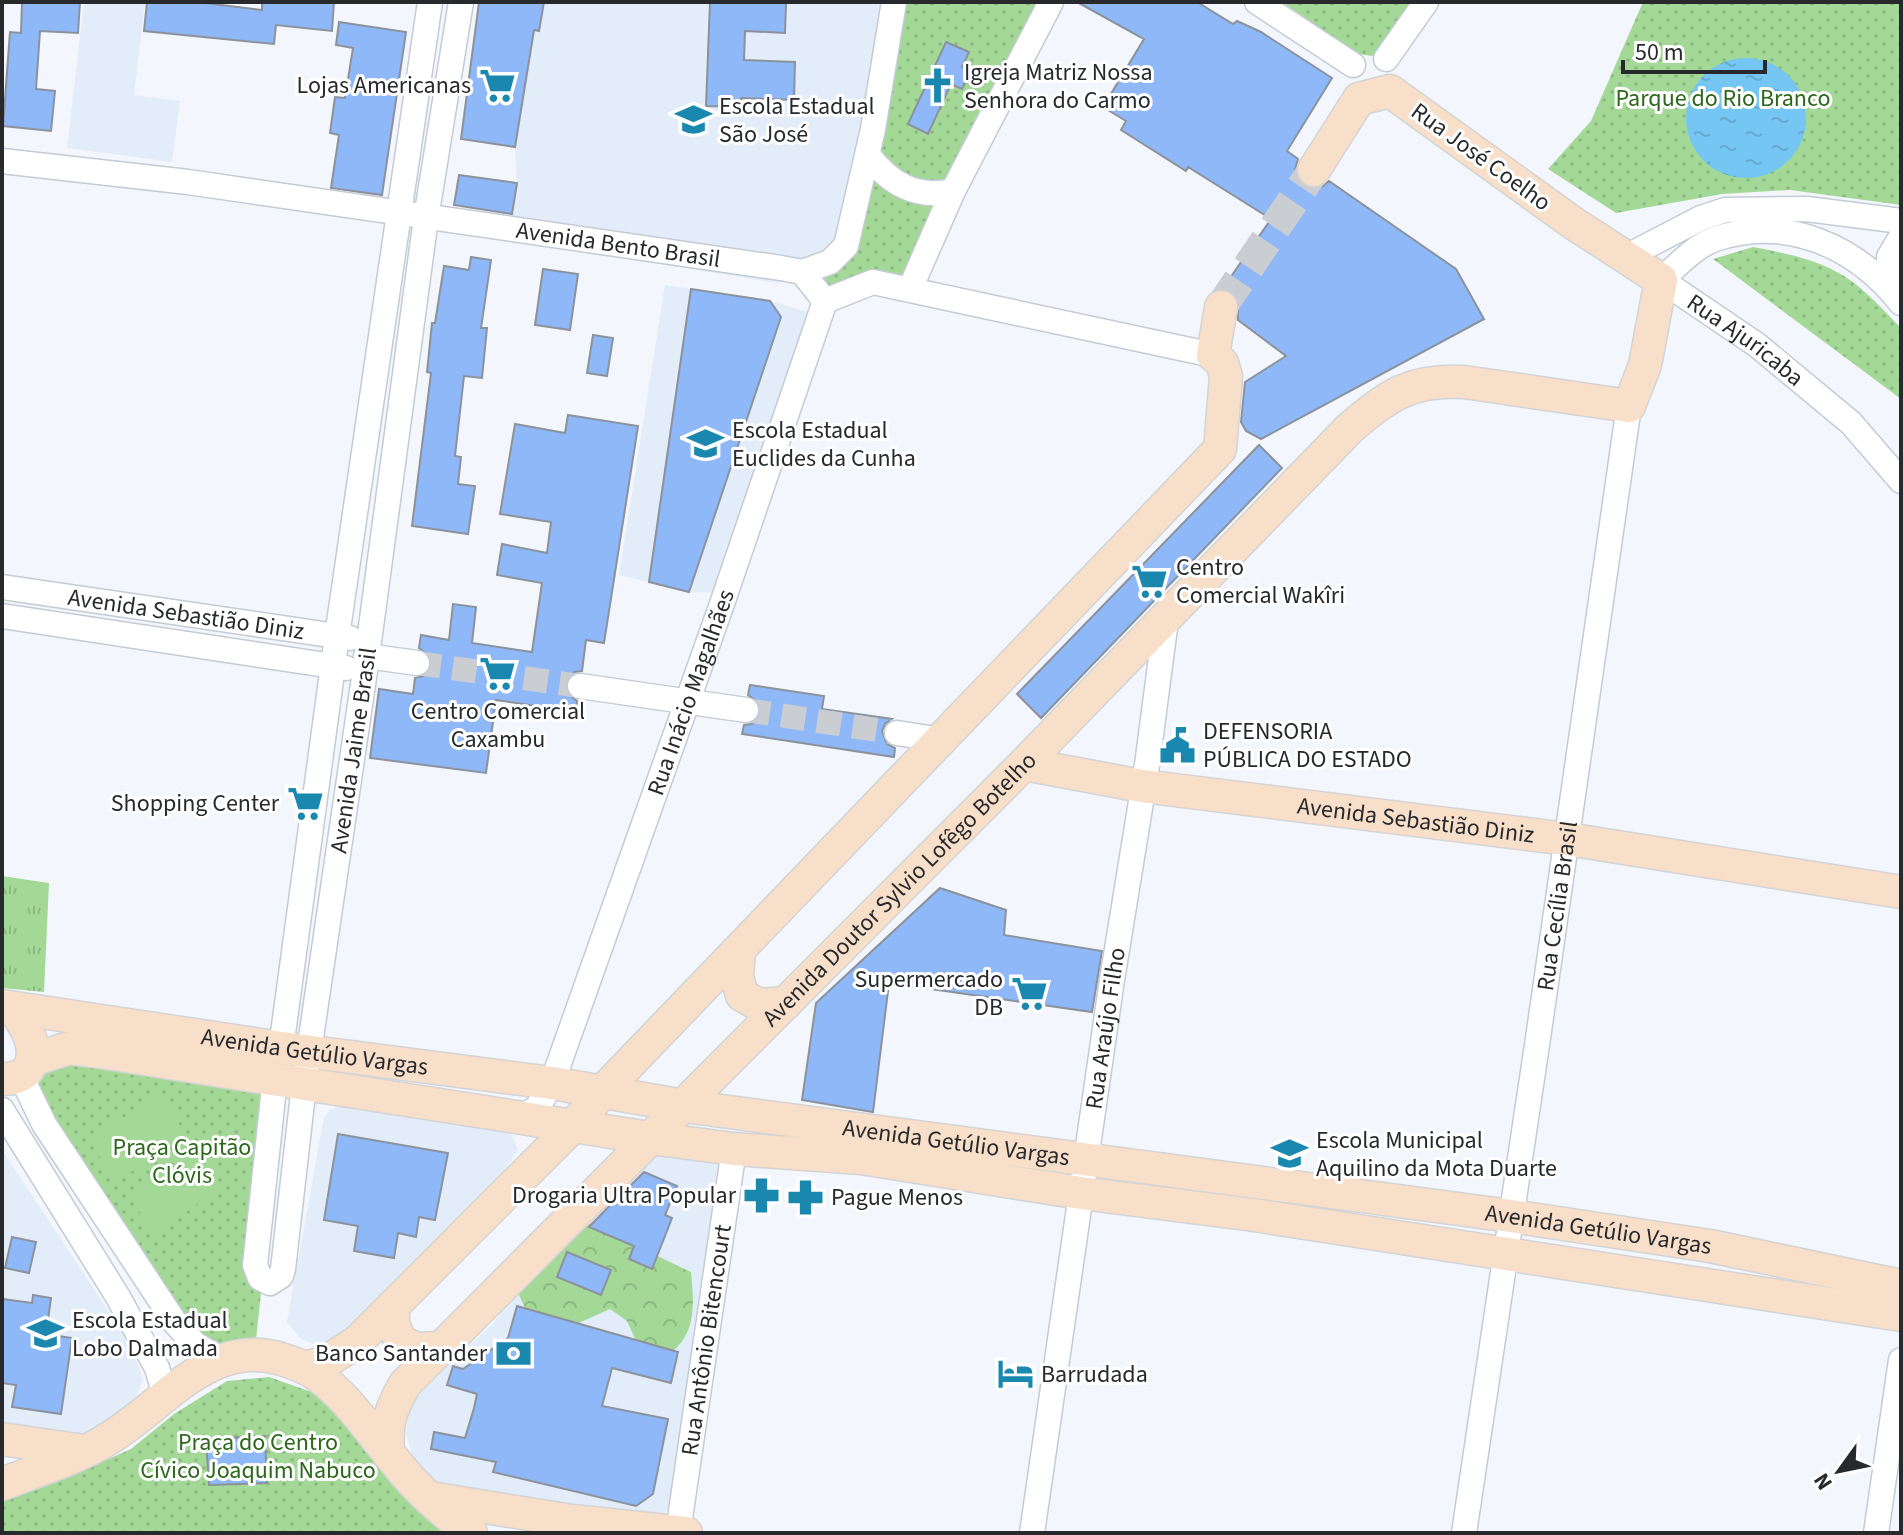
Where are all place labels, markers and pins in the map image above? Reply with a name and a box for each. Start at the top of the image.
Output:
place label: Igreja Matriz Nossa Senhora do Carmo [964,55,1152,118]
supermarket icon: Lojas Americanas [478,66,516,104]
church icon: Igreja Matriz Nossa Senhora do Carmo [919,67,957,105]
place label: Lojas Americanas [297,68,471,103]
place label: Escola Estadual São José [719,89,875,152]
school or university icon: Escola Estadual São José [674,101,712,139]
place label: Escola Estadual Euclides da Cunha [732,413,916,476]
school or university icon: Escola Estadual Euclides da Cunha [687,425,725,463]
place label: Centro Comercial Wakîri [1176,550,1345,613]
supermarket icon: Centro Comercial Wakîri [1131,562,1169,600]
supermarket icon: Centro Comercial Caxambu [479,655,517,693]
place label: Centro Comercial Caxambu [411,694,585,757]
place label: DEFENSORIA PÚBLICA DO ESTADO [1203,714,1412,777]
public building icon: DEFENSORIA PÚBLICA DO ESTADO [1158,726,1196,764]
supermarket icon: Shopping Center [286,784,324,822]
place label: Shopping Center [111,786,280,821]
place label: Supermercado DB [855,962,1003,1025]
supermarket icon: Supermercado DB [1010,974,1048,1012]
place label: Escola Municipal Aquilino da Mota Duarte [1316,1123,1557,1186]
school or university icon: Escola Municipal Aquilino da Mota Duarte [1271,1135,1309,1173]
pharmacy icon: Drogaria Ultra Popular [743,1176,781,1214]
place label: Drogaria Ultra Popular [512,1178,737,1213]
pharmacy icon: Pague Menos [786,1178,824,1216]
place label: Pague Menos [831,1180,963,1215]
place label: Escola Estadual Lobo Dalmada [72,1303,228,1366]
school or university icon: Escola Estadual Lobo Dalmada [27,1315,65,1353]
bank icon: Banco Santander [494,1334,532,1372]
place label: Banco Santander [315,1336,488,1371]
hotel icon: Barrudada [996,1355,1034,1393]
place label: Barrudada [1041,1357,1148,1392]

